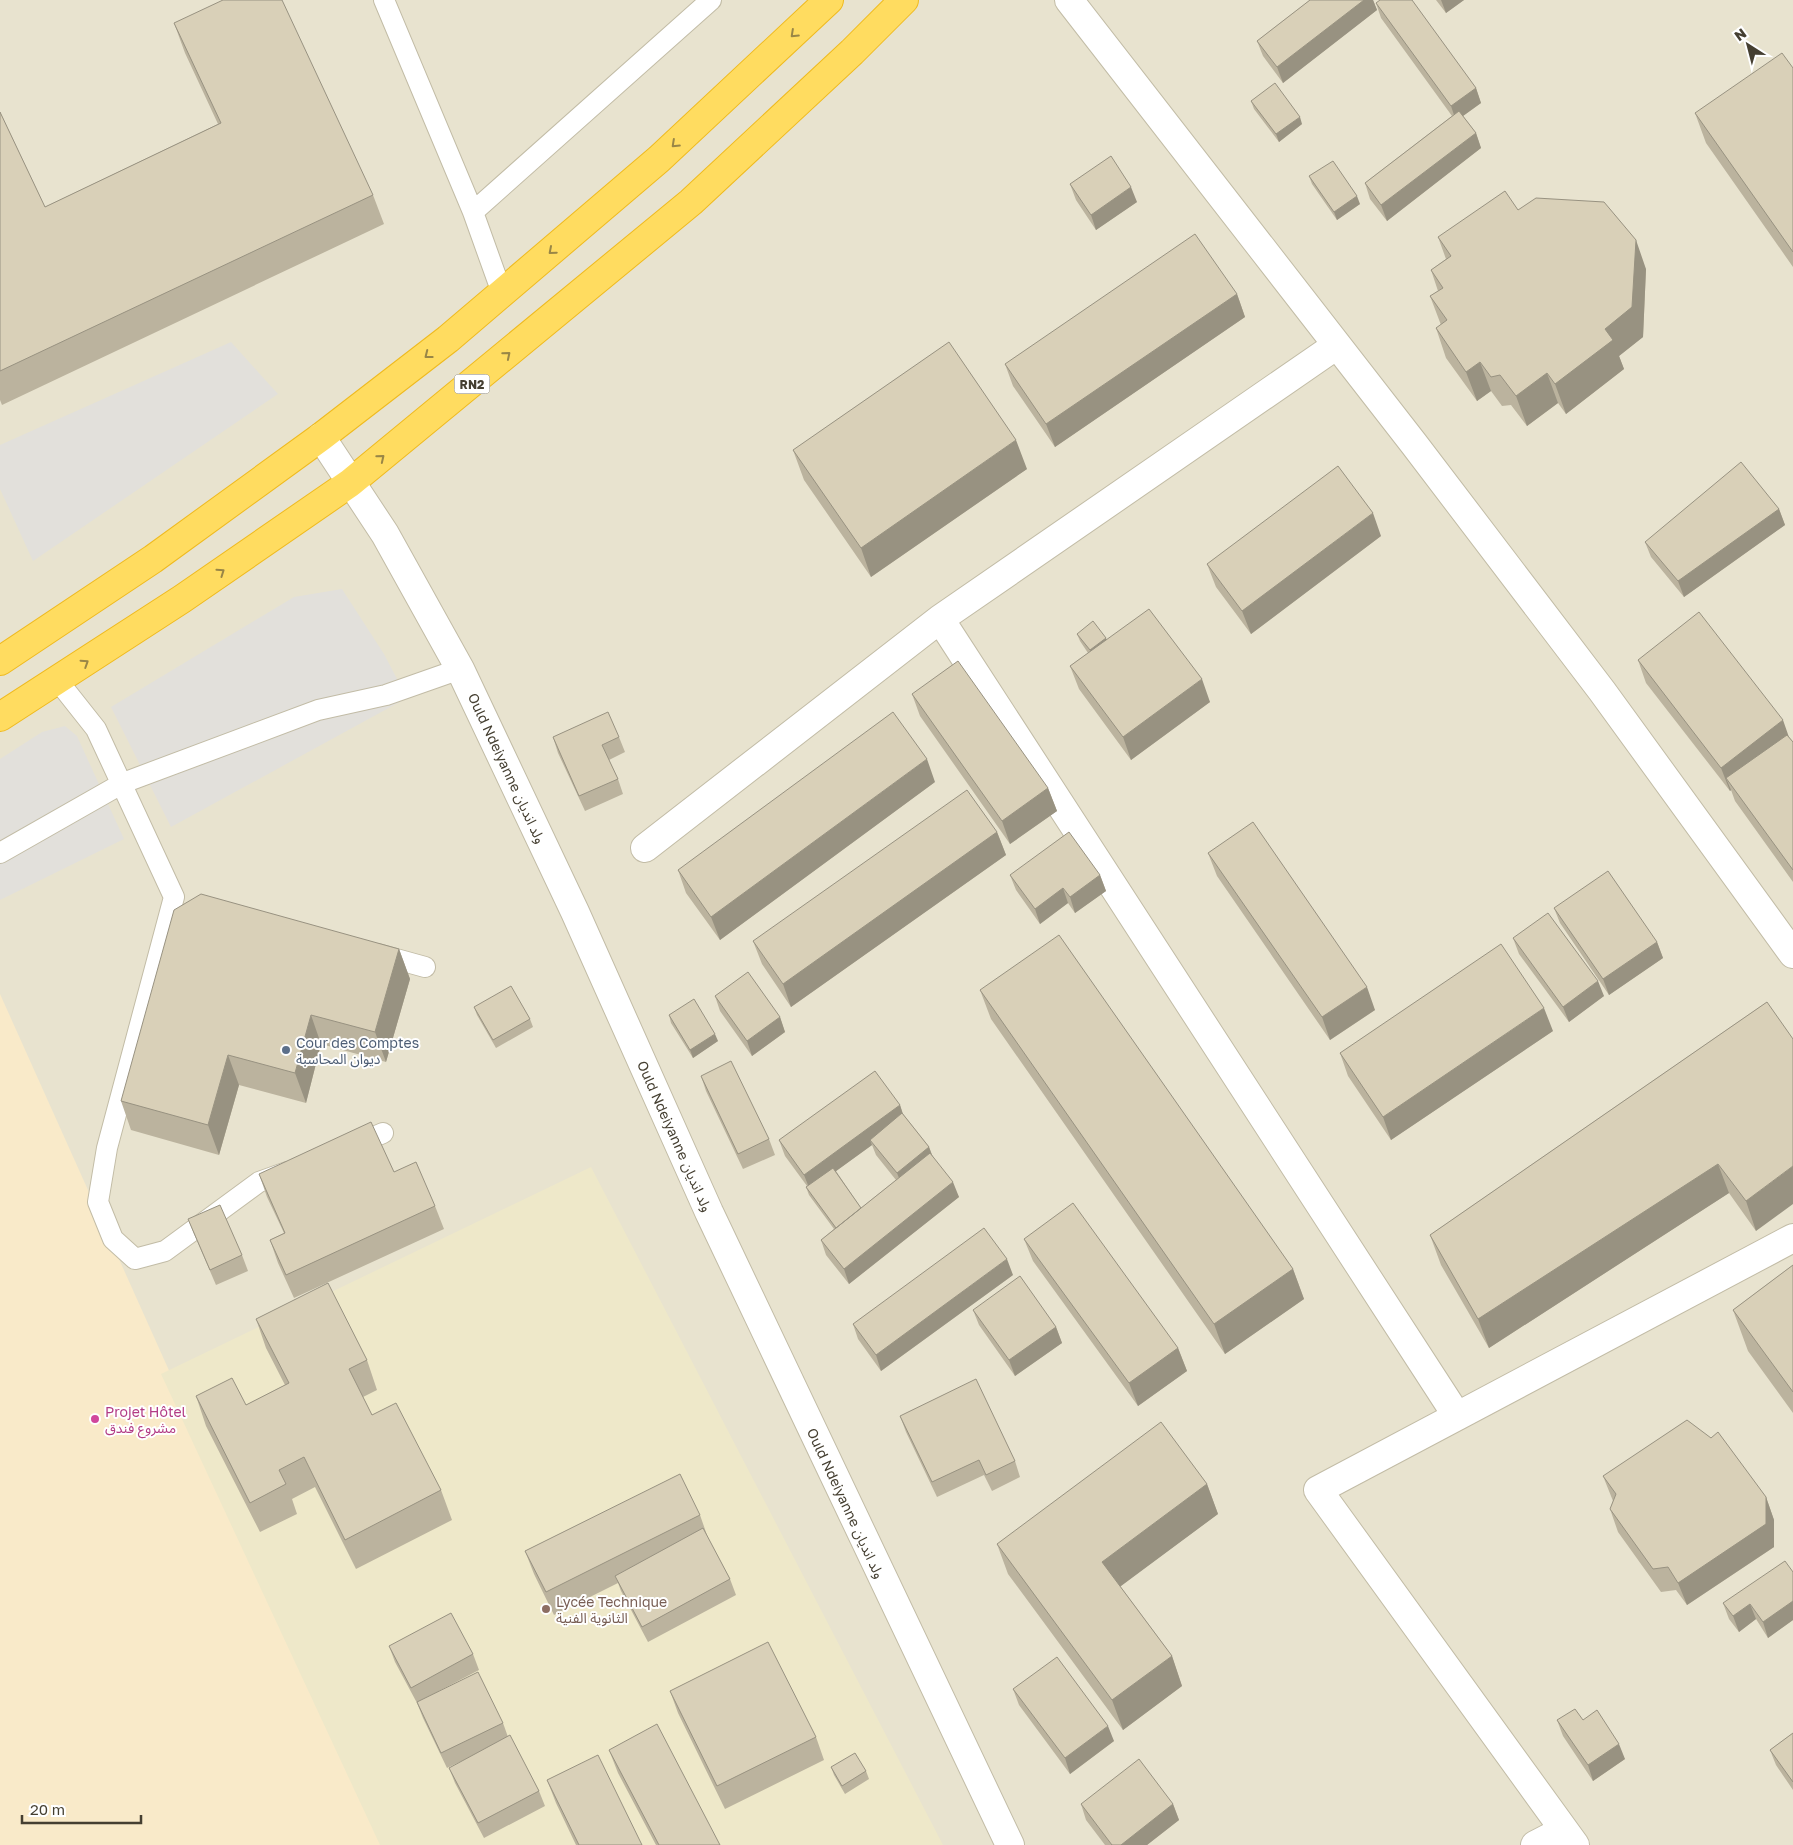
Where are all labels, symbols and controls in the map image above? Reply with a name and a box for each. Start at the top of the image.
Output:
north arrow [1723,20,1773,70]
text: N [1731,24,1749,44]
one-way arrow [790,28,799,37]
one-way arrow [671,138,680,147]
one-way arrow [548,245,557,254]
one-way arrow [424,350,433,359]
one-way arrow [502,352,511,361]
road number: RN2 [454,374,490,394]
one-way arrow [376,454,385,463]
one-way arrow [215,569,224,578]
one-way arrow [80,659,89,669]
street label: Ould Ndeiyanne ولد انديان [464,690,549,846]
place label: Cour des Comptes ديوان المحاسبة [296,1034,419,1068]
marker: Cour des Comptes ديوان المحاسبة [280,1044,292,1056]
street label: Ould Ndeiyanne ولد انديان [633,1058,716,1215]
place label: Projet Hôtel مشروع فندق [105,1403,186,1439]
marker: Projet Hôtel مشروع فندق [89,1413,101,1425]
street label: Ould Ndeiyanne ولد انديان [803,1425,888,1581]
place label: Lycée Technique الثانوية الفنية [556,1593,667,1627]
marker: Lycée Technique الثانوية الفنية [540,1603,552,1615]
scale bar [22,1792,141,1824]
text: 20 m [30,1800,65,1818]

